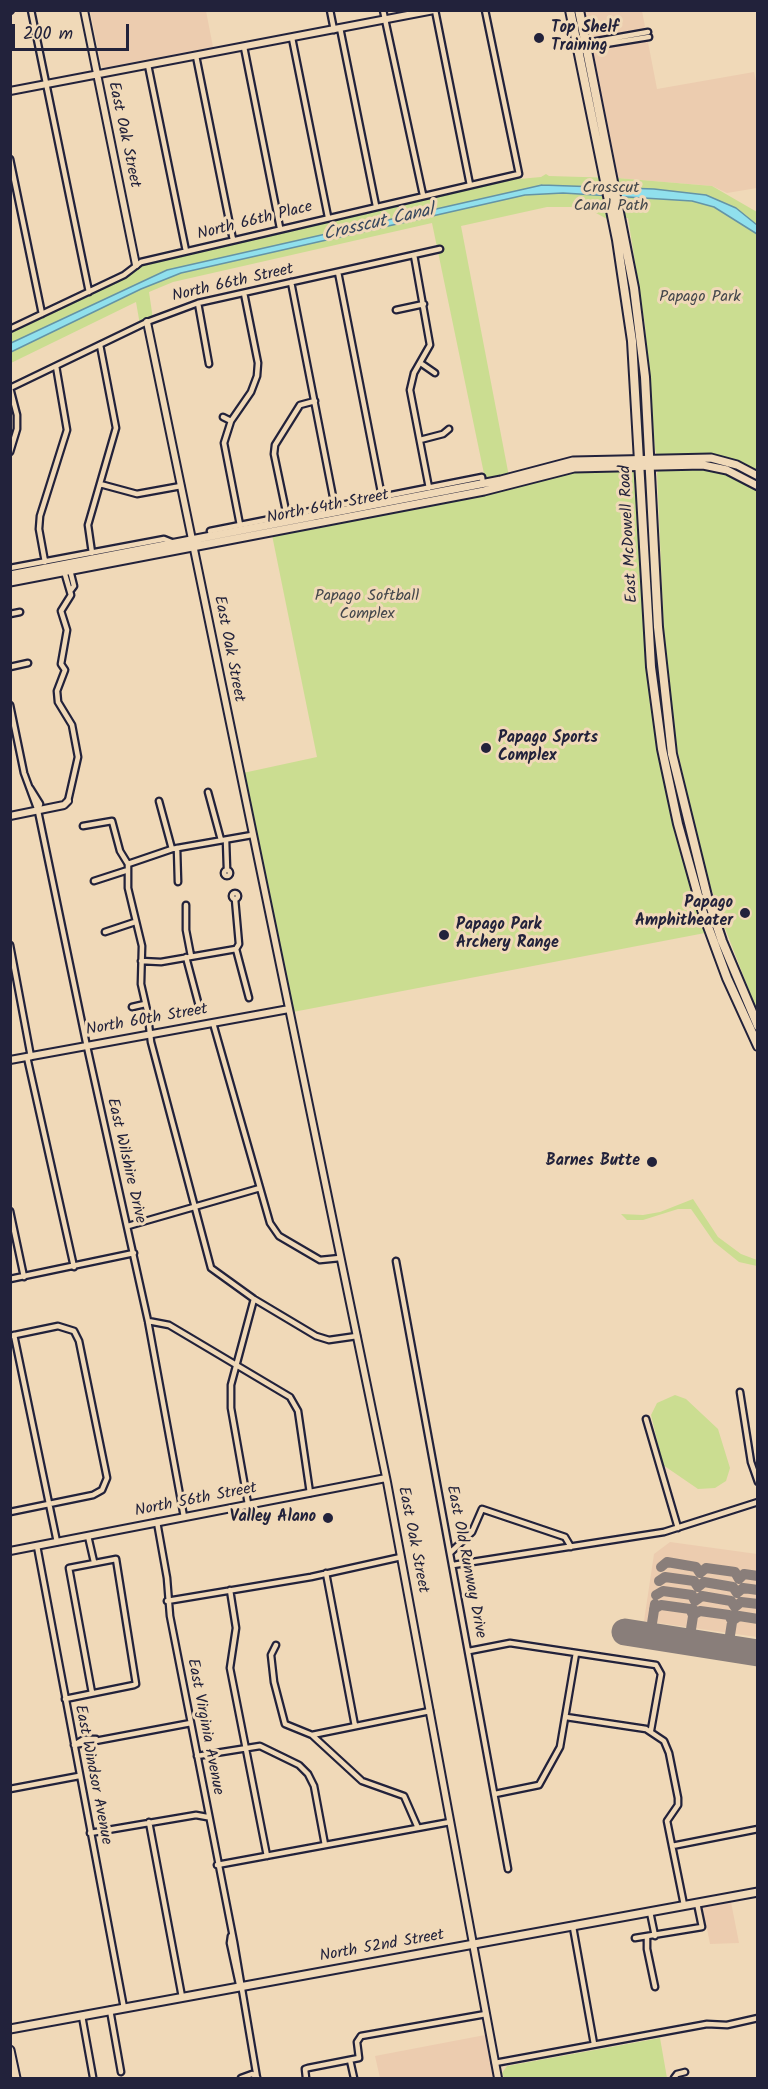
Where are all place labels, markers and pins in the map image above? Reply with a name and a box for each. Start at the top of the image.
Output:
place label: Top Shelf Training [551,19,619,57]
marker: Top Shelf Training [532,31,546,45]
place label: Papago Sports Complex [498,729,598,767]
marker: Papago Sports Complex [479,741,493,755]
place label: Papago Amphitheater [635,894,733,932]
marker: Papago Amphitheater [738,906,752,920]
place label: Papago Park Archery Range [456,916,559,954]
marker: Papago Park Archery Range [437,928,451,942]
place label: Barnes Butte [546,1152,640,1172]
marker: Barnes Butte [645,1155,659,1169]
place label: Valley Alano [230,1508,316,1528]
marker: Valley Alano [321,1511,335,1525]

